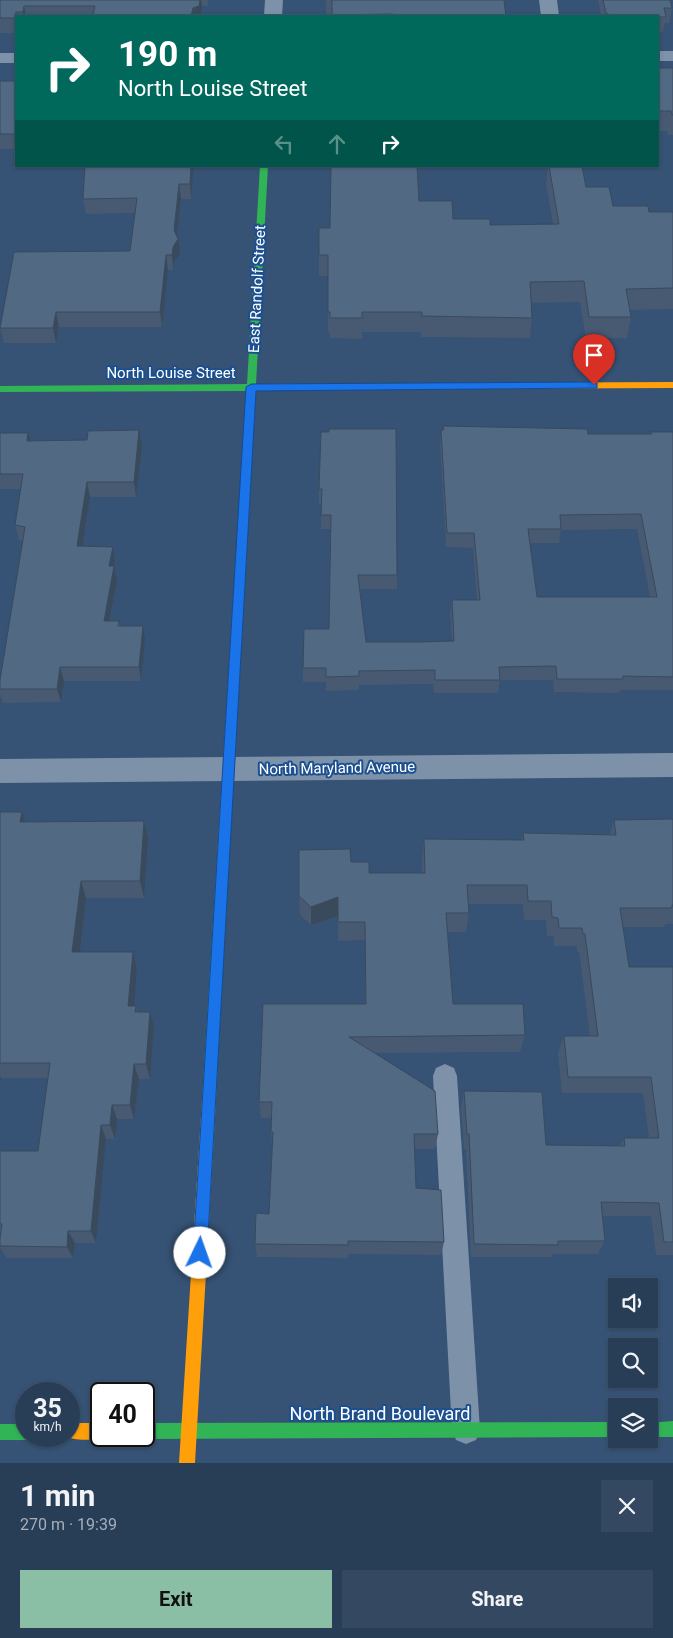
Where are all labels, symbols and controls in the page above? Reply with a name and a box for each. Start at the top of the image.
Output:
text: 190 m [118,34,217,75]
icon: right [35,35,100,100]
text: North Louise Street [118,76,307,101]
icon: left [270,130,298,158]
icon: ahead [323,130,351,158]
icon: right [376,130,404,158]
street label: East Randolf Street [245,225,269,353]
pin [573,334,615,385]
icon: arrive [580,341,608,369]
street label: North Louise Street [106,364,236,382]
street label: North Maryland Avenue [259,758,415,778]
position arrow [173,1226,225,1278]
map controls [608,1278,658,1448]
button: sound [608,1278,658,1328]
button: search [608,1338,658,1388]
speed limit sign: 40 [90,1382,155,1447]
text: 35 [33,1394,62,1423]
button: layers [608,1398,658,1448]
street label: North Brand Boulevard [290,1403,470,1424]
text: km/h [33,1420,62,1434]
text: 1 min [20,1478,95,1513]
button: close [601,1480,653,1532]
text: 270 m · 19:39 [20,1515,117,1534]
button: Exit [20,1570,332,1628]
button: Share [342,1570,653,1628]

